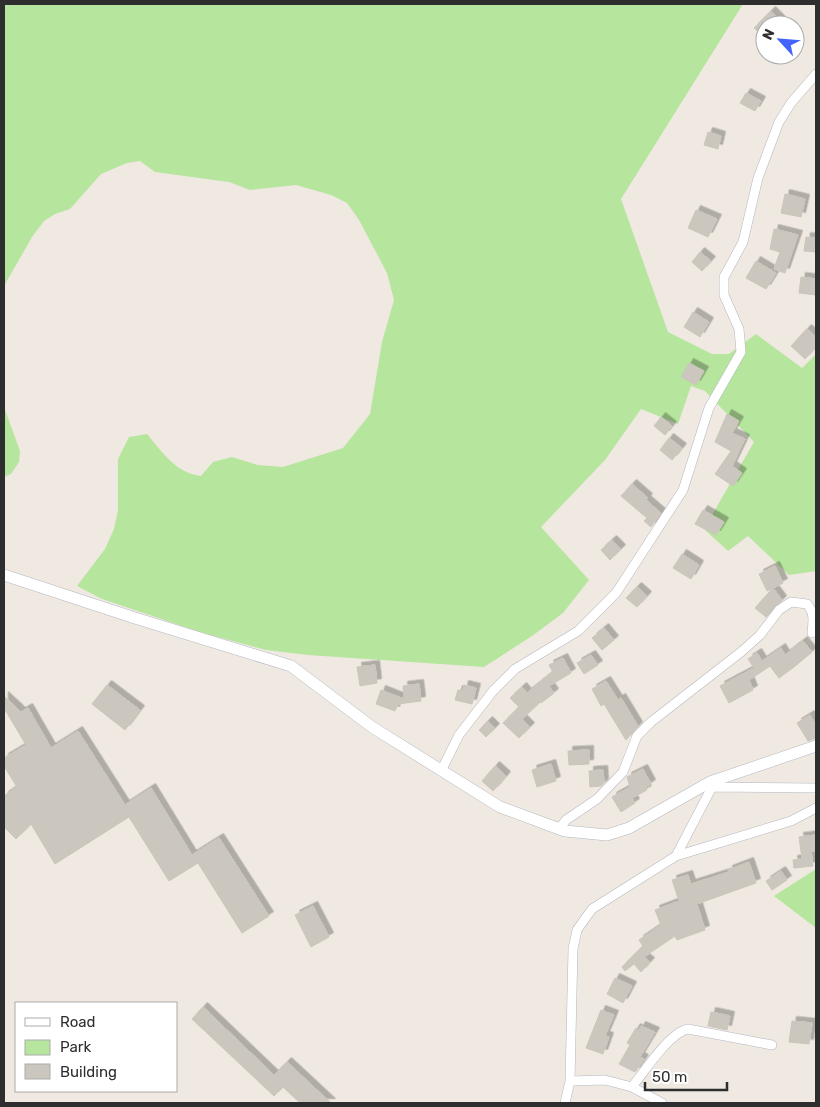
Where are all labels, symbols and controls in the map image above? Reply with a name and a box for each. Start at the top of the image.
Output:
north arrow [755,15,805,65]
text: N [759,26,779,43]
legend [15,1002,178,1092]
text: Road [60,1013,96,1031]
text: Park [60,1038,91,1056]
scale bar [645,1060,728,1092]
text: Building [60,1063,117,1081]
text: 50 m [652,1068,687,1086]

